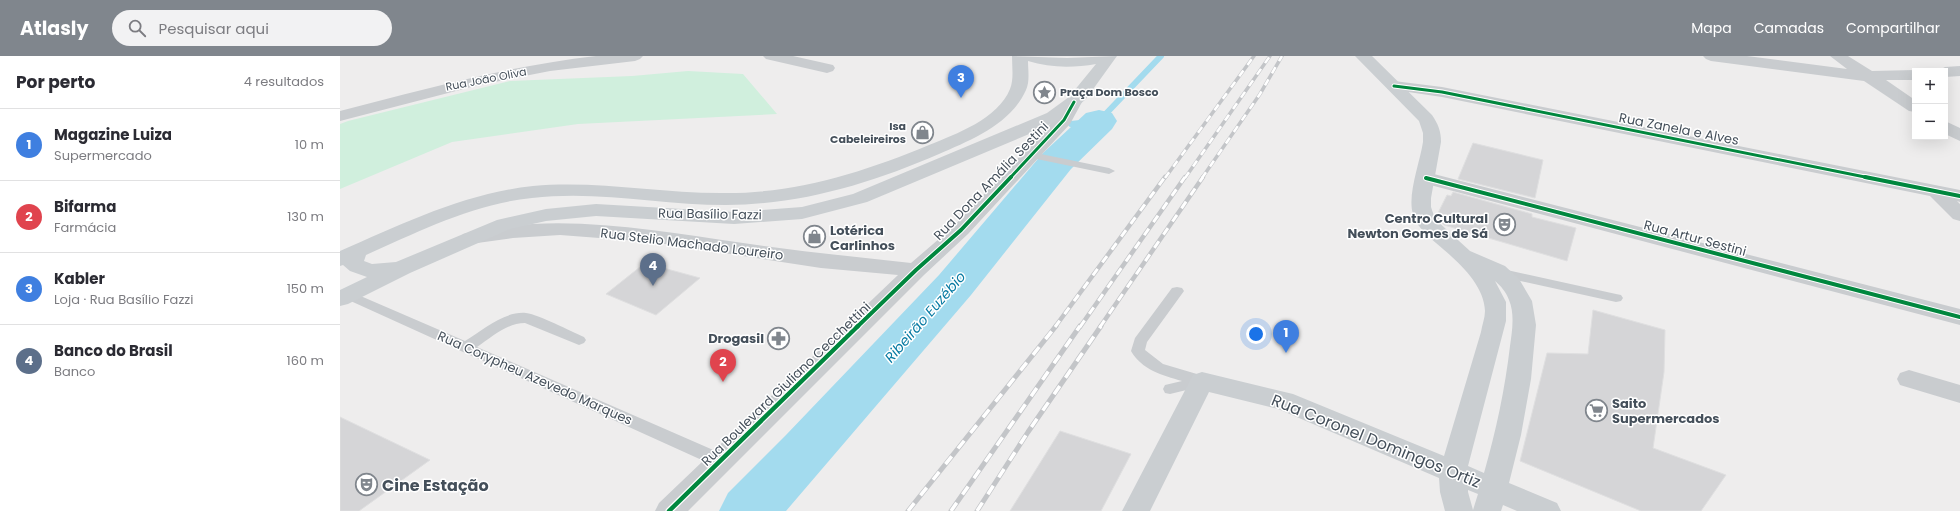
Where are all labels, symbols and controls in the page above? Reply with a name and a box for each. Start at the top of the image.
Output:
search box [112,10,392,46]
text: Atlasly [20,15,88,42]
icon: search [126,17,148,39]
text: Pesquisar aqui [158,18,269,39]
text: Mapa [1691,18,1732,38]
text: Camadas [1754,18,1824,38]
text: Compartilhar [1846,18,1940,38]
street label: Rua João Oliva [444,63,528,95]
pin: 3 [948,65,974,98]
map controls [1912,68,1948,140]
button: + [1912,68,1948,104]
text: Por perto [16,70,95,94]
text: 4 resultados [244,72,324,91]
place icon: Praça Dom Bosco [1031,79,1057,105]
place label: Praça Dom Bosco [1060,84,1159,100]
button: − [1912,104,1948,140]
street label: Rua Zanela e Alves [1617,108,1741,150]
place label: Isa Cabeleireiros [830,118,906,147]
street label: Rua Dona Amália Sestini [929,118,1053,244]
shop icon: Isa Cabeleireiros [909,119,935,145]
text: Magazine Luiza [54,124,172,145]
text: 1 [27,135,31,154]
text: 10 m [295,135,324,154]
text: Supermercado [54,146,152,165]
text: Bifarma [54,196,116,217]
street label: Rua Basílio Fazzi [658,204,762,224]
text: 2 [25,207,33,226]
text: 130 m [287,207,324,226]
place label: Centro Cultural Newton Gomes de Sá [1347,209,1488,243]
theatre icon: Centro Cultural Newton Gomes de Sá [1491,212,1517,238]
street label: Rua Artur Sestini [1642,215,1748,261]
text: Farmácia [54,218,116,237]
place label: Lotérica Carlinhos [830,221,895,255]
street label: Rua Stelio Machado Loureiro [599,223,785,265]
shop icon: Lotérica Carlinhos [802,224,828,250]
pin: 4 [640,253,666,286]
water label: Ribeirão Euzébio [880,267,970,367]
text: Kabler [54,268,105,289]
text: 3 [25,279,33,298]
text: 150 m [287,279,324,298]
text: Loja · Rua Basílio Fazzi [54,290,193,309]
street label: Rua Boulevard Giuliano Cecchettini [697,298,875,470]
pin: 1 [1273,320,1299,353]
your location [1246,324,1266,344]
pharmacy icon: Drogasil [766,325,792,351]
street label: Rua Corypheu Azevedo Marques [435,326,636,430]
place label: Drogasil [708,329,764,348]
text: Banco do Brasil [54,340,173,361]
pin: 2 [710,349,736,382]
text: 4 [25,351,33,370]
text: 160 m [287,351,324,370]
text: Banco [54,362,95,381]
street label: Rua Coronel Domingos Ortiz [1268,388,1484,494]
place label: Saito Supermercados [1612,394,1720,428]
supermarket icon: Saito Supermercados [1583,397,1609,423]
theatre icon: Cine Estação [354,472,380,498]
place label: Cine Estação [382,474,489,497]

